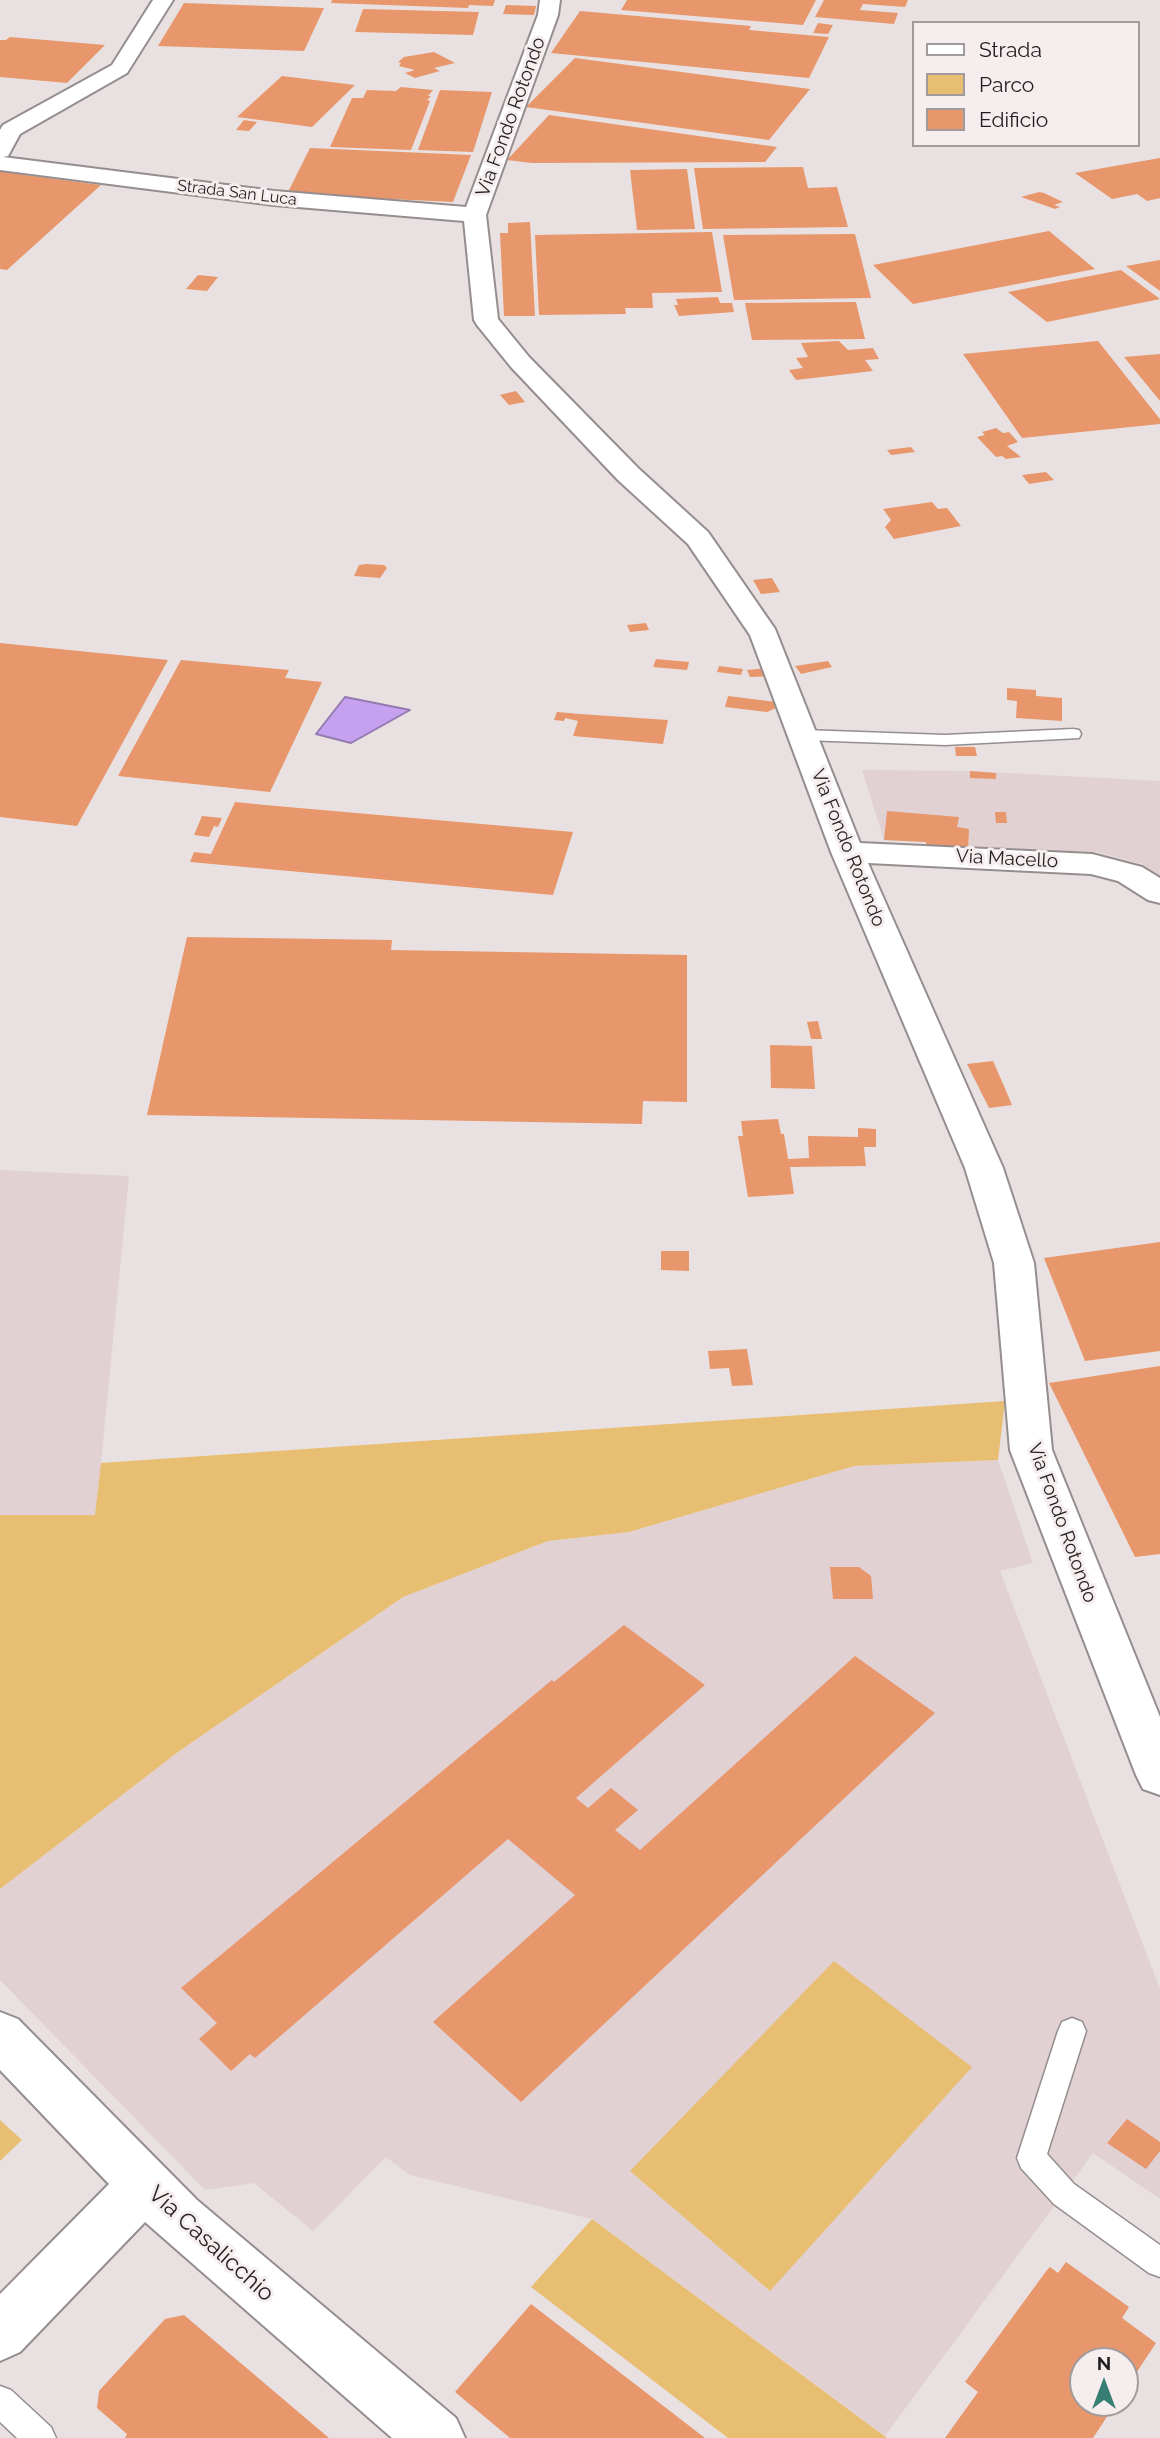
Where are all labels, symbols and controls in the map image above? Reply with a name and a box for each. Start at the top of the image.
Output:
legend [912,21,1139,147]
street label: Via Fondo Rotondo [472,34,550,200]
text: Strada [979,37,1042,62]
text: Parco [979,72,1034,97]
text: Edificio [979,107,1048,132]
street label: Strada San Luca [176,176,298,210]
street label: Via Fondo Rotondo [806,766,890,930]
street label: Via Macello [955,845,1059,873]
street label: Via Fondo Rotondo [1023,1440,1101,1606]
street label: Via Casalicchio [142,2180,280,2308]
north arrow [1069,2347,1139,2417]
text: N [1097,2352,1111,2374]

